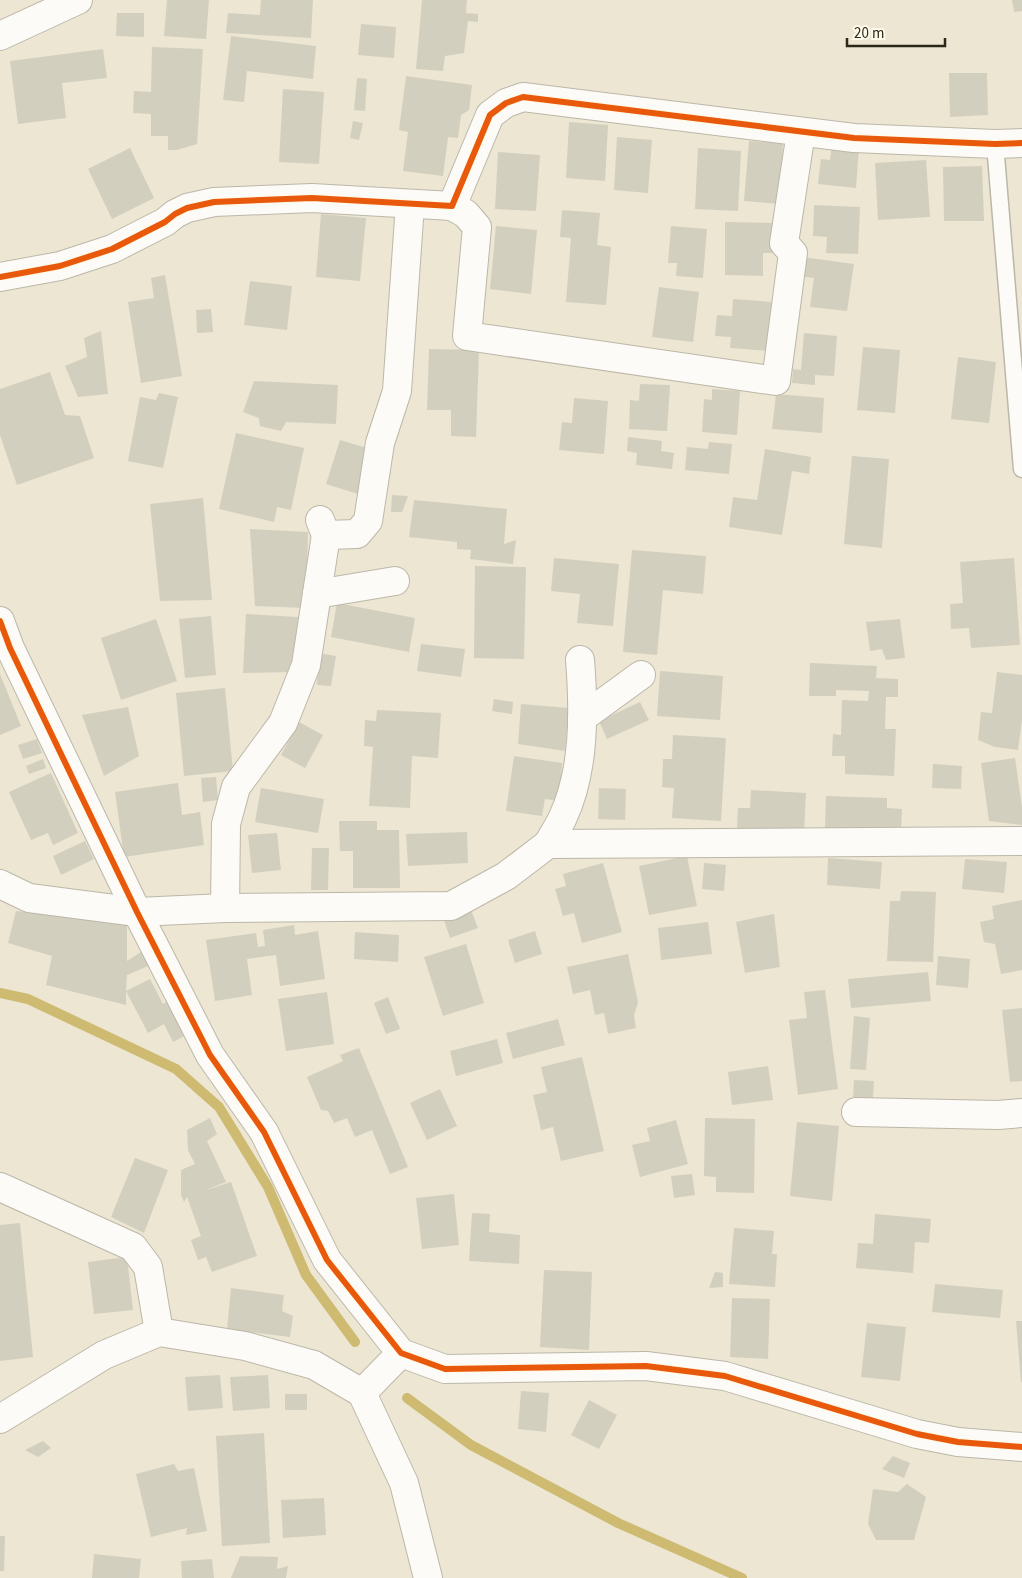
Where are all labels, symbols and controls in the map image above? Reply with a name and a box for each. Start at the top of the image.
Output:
scale bar [847,15,944,47]
text: 20 m [854,23,884,44]

